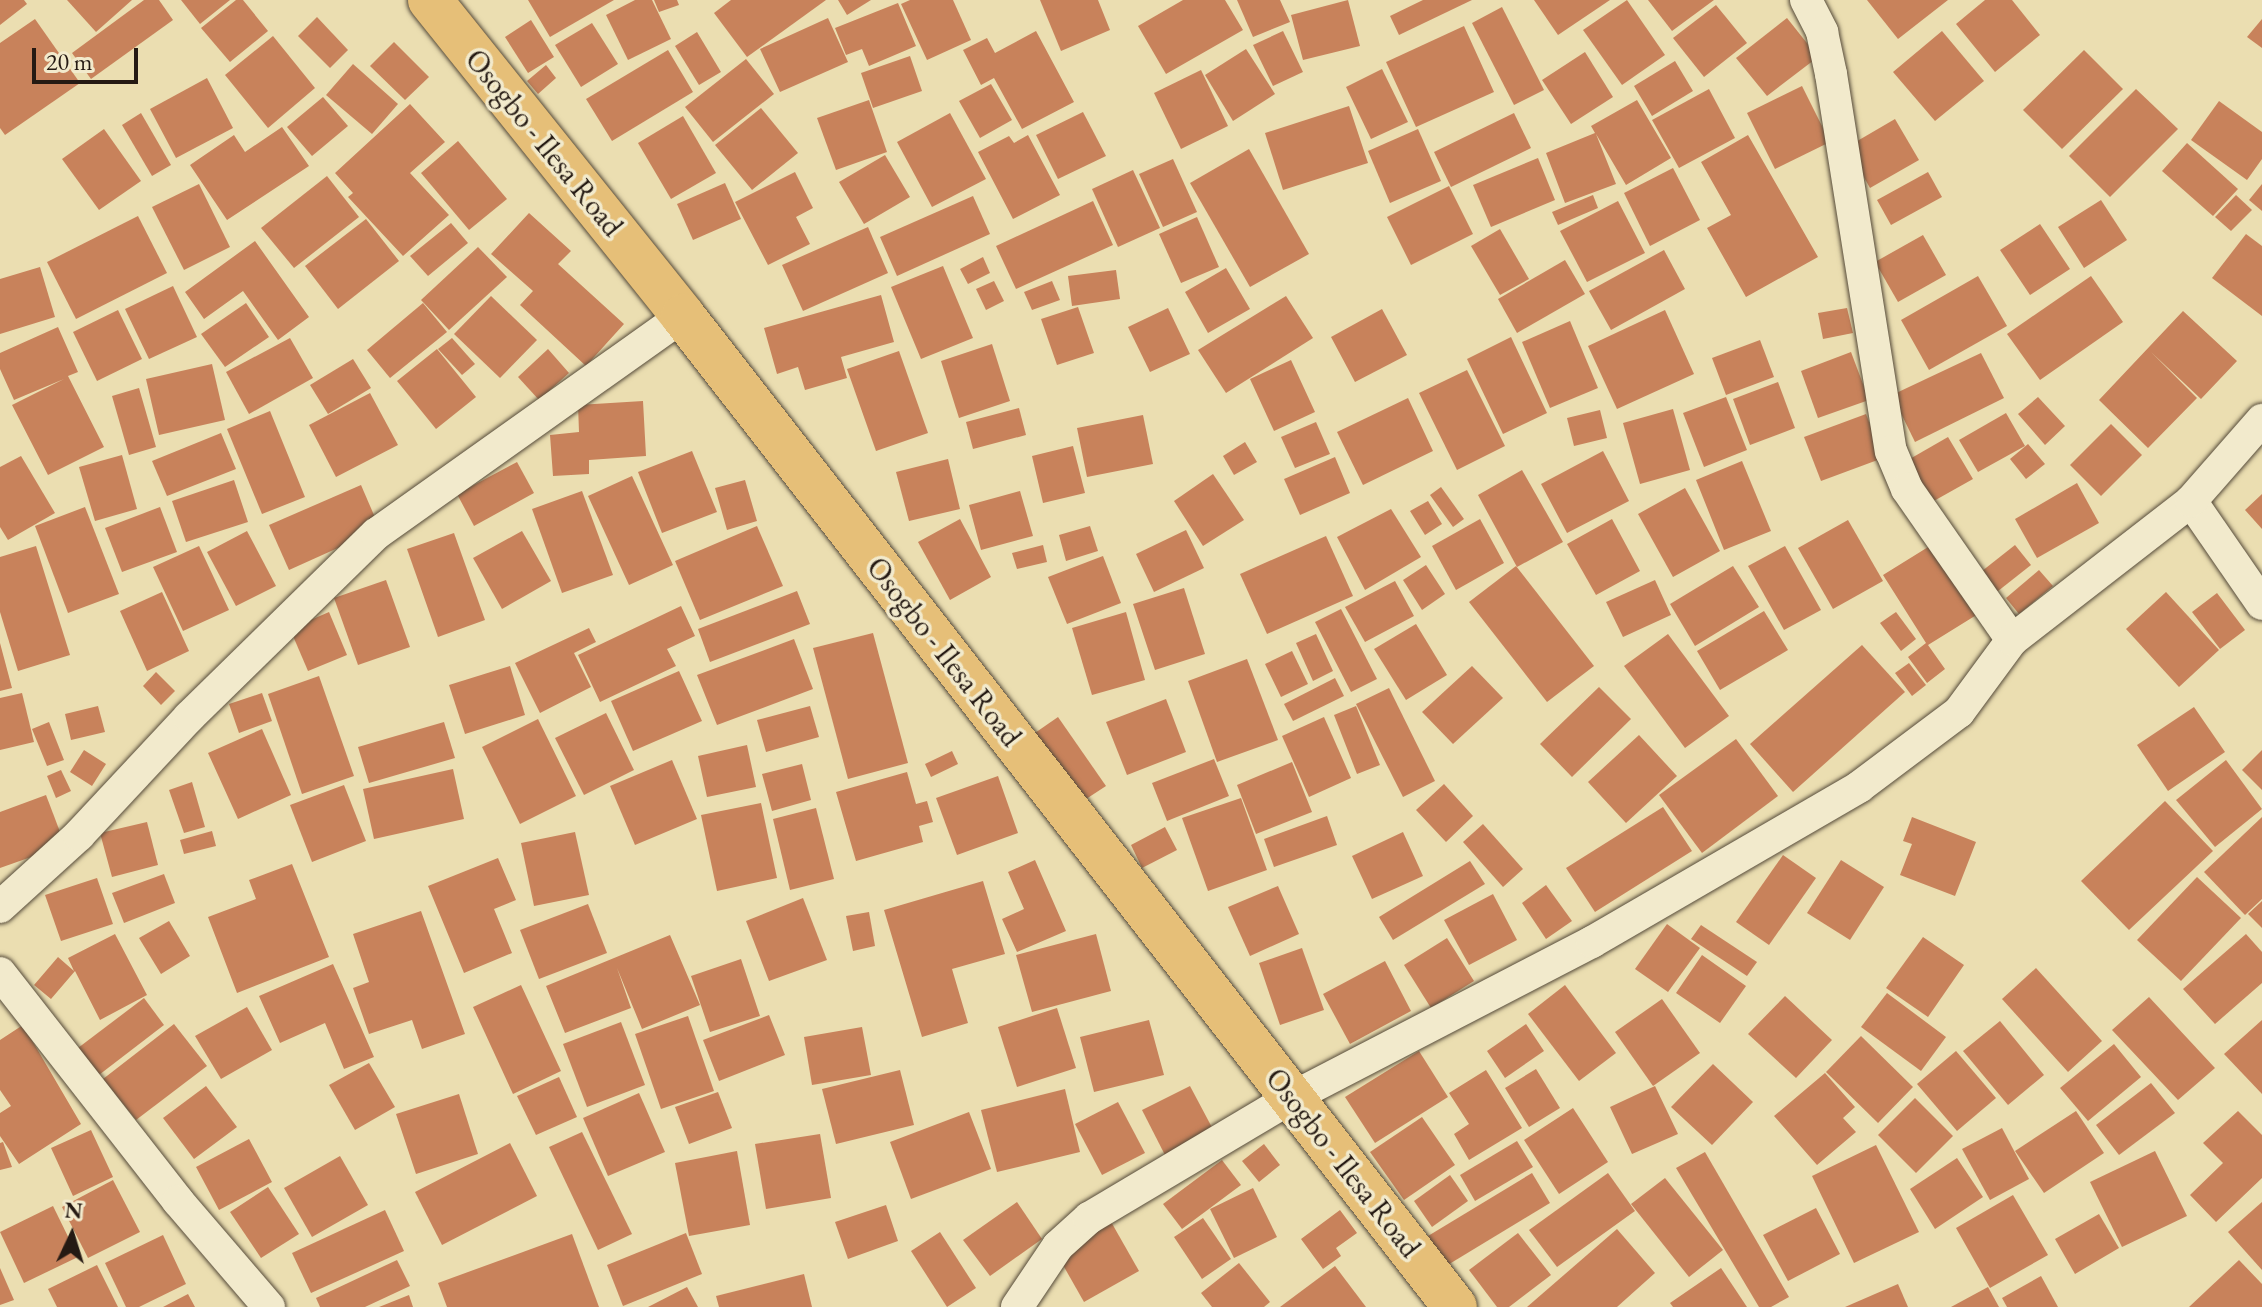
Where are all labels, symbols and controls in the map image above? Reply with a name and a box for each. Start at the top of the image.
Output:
scale bar [36,32,142,82]
street label: Osogbo - Ilesa Road [457,42,631,244]
text: 20 m [46,46,93,77]
street label: Osogbo - Ilesa Road [859,550,1029,754]
street label: Osogbo - Ilesa Road [1258,1061,1428,1265]
north arrow [32,1195,112,1275]
text: N [64,1195,84,1226]

